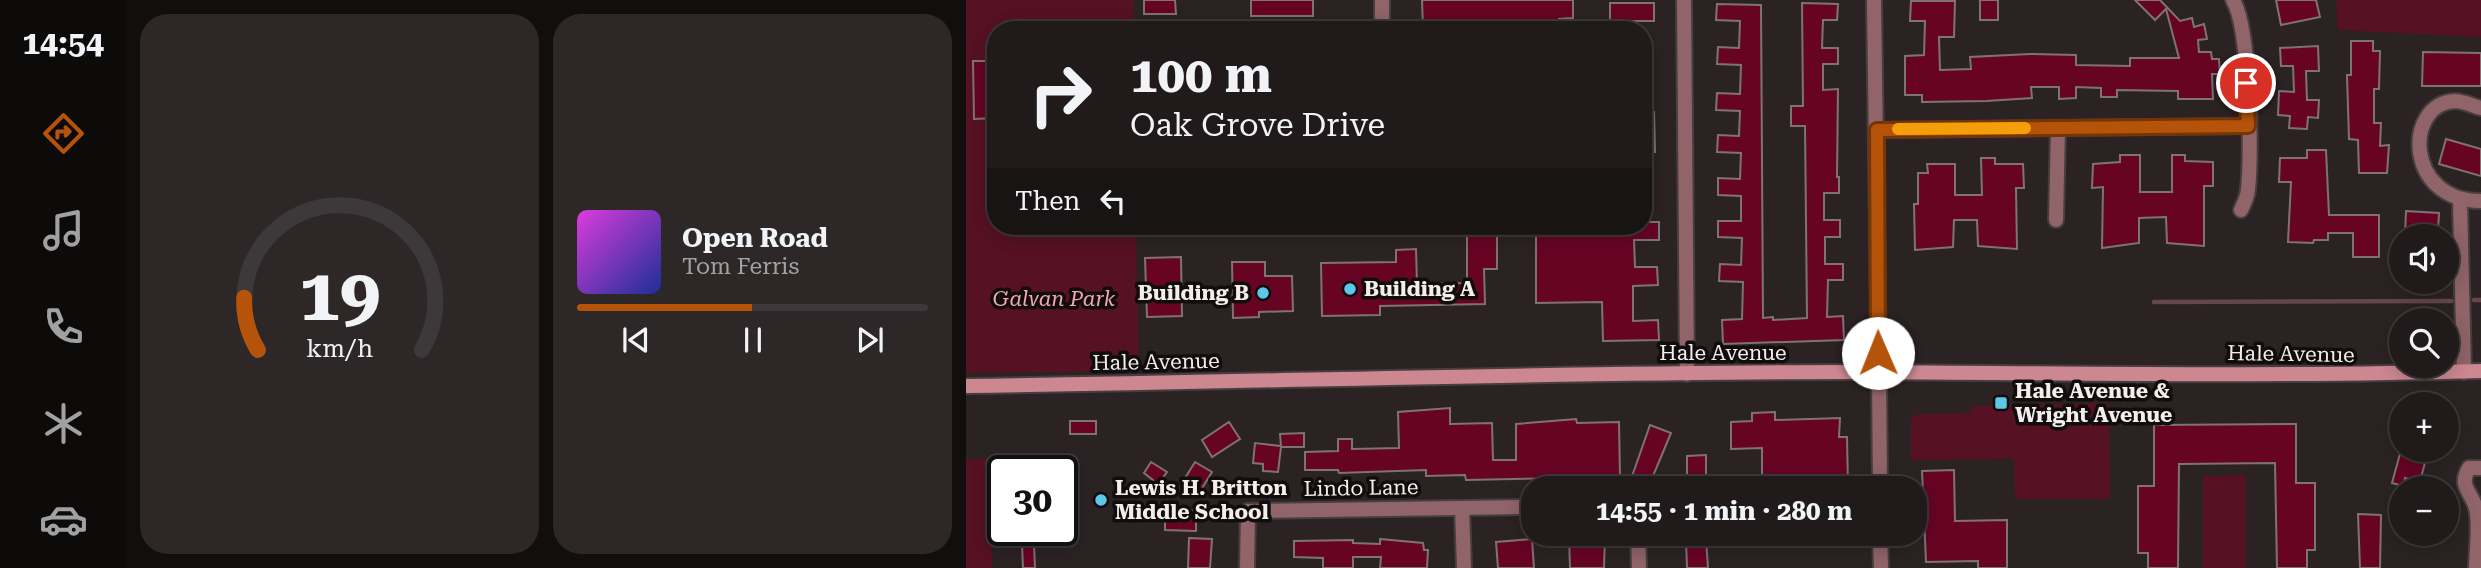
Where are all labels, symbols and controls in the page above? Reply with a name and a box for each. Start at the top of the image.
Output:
text: 14:54 [22,24,104,62]
text: 100 m [1130,47,1272,104]
icon: right [1015,49,1106,140]
pin [2216,53,2276,113]
icon: arrive [2227,64,2265,102]
text: Oak Grove Drive [1130,106,1385,144]
icon: directions [39,109,88,158]
icon: left [1094,182,1132,220]
text: Then [1015,186,1080,216]
icon: music [39,206,88,255]
text: Open Road [682,223,828,253]
map controls [2389,224,2459,546]
button: sound [2389,224,2459,294]
text: 19 [299,253,380,338]
text: Tom Ferris [682,253,799,280]
place label: Building A [1364,277,1475,301]
place label: Building B [1138,281,1249,305]
marker: Building A [1342,281,1358,297]
marker: Building B [1255,285,1271,301]
park label: Galvan Park [993,287,1116,311]
icon: phone [39,302,88,351]
button: search [2389,308,2459,378]
position arrow [1841,316,1915,390]
icon: previous [617,321,655,359]
icon: pause [734,321,772,359]
icon: next [851,321,889,359]
text: km/h [306,334,373,363]
street label: Hale Avenue [1659,341,1787,365]
street label: Hale Avenue [2227,341,2355,367]
street label: Hale Avenue [1092,349,1220,375]
place label: Hale Avenue & Wright Avenue [2015,379,2172,427]
button: + [2389,392,2459,462]
marker: Hale Avenue & Wright Avenue [1993,395,2009,411]
icon: climate [39,399,88,448]
speed limit sign: 30 [987,455,1078,546]
street label: Lindo Lane [1304,475,1418,501]
place label: Lewis H. Britton Middle School [1115,476,1287,524]
button: − [2389,476,2459,546]
marker: Lewis H. Britton Middle School [1093,492,1109,508]
icon: car [39,495,88,544]
text: 14:55 · 1 min · 280 m [1596,496,1852,526]

